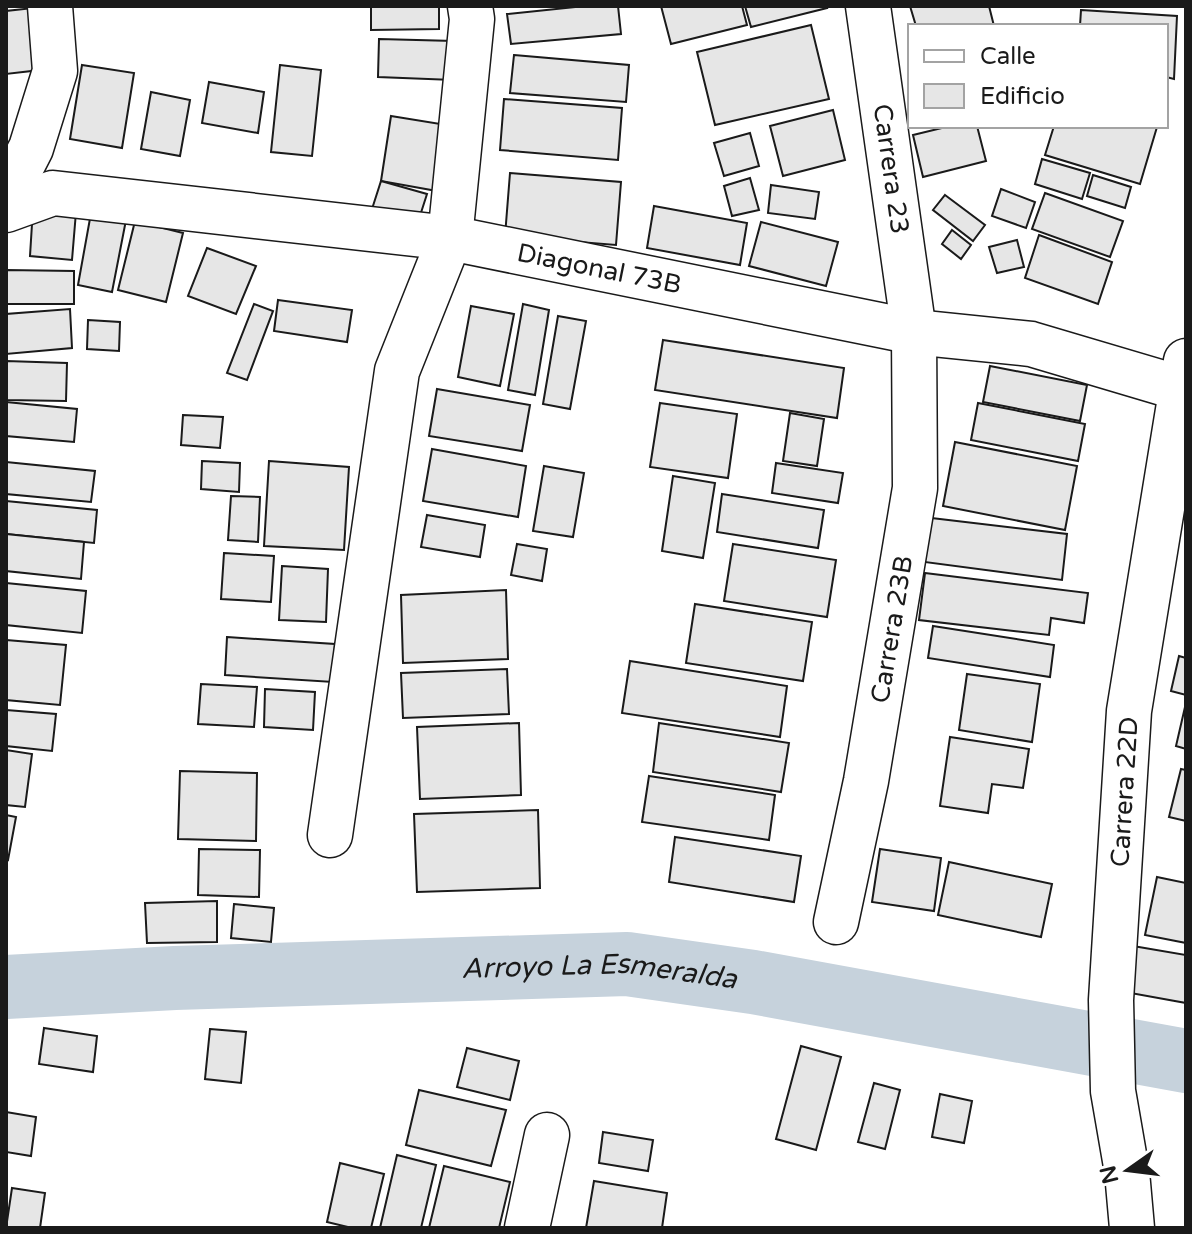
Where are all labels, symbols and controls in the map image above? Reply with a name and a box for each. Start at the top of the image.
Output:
legend [908,24,1168,128]
text: Calle [980,42,1036,71]
text: Edificio [980,82,1065,111]
street label: Carrera 23 [867,102,915,236]
street label: Diagonal 73B [515,237,684,300]
street label: Carrera 23B [864,553,919,705]
street label: Carrera 22D [1104,716,1144,868]
water label: Arroyo La Esmeralda [461,947,740,997]
north arrow [1088,1130,1168,1210]
text: N [1095,1163,1124,1186]

